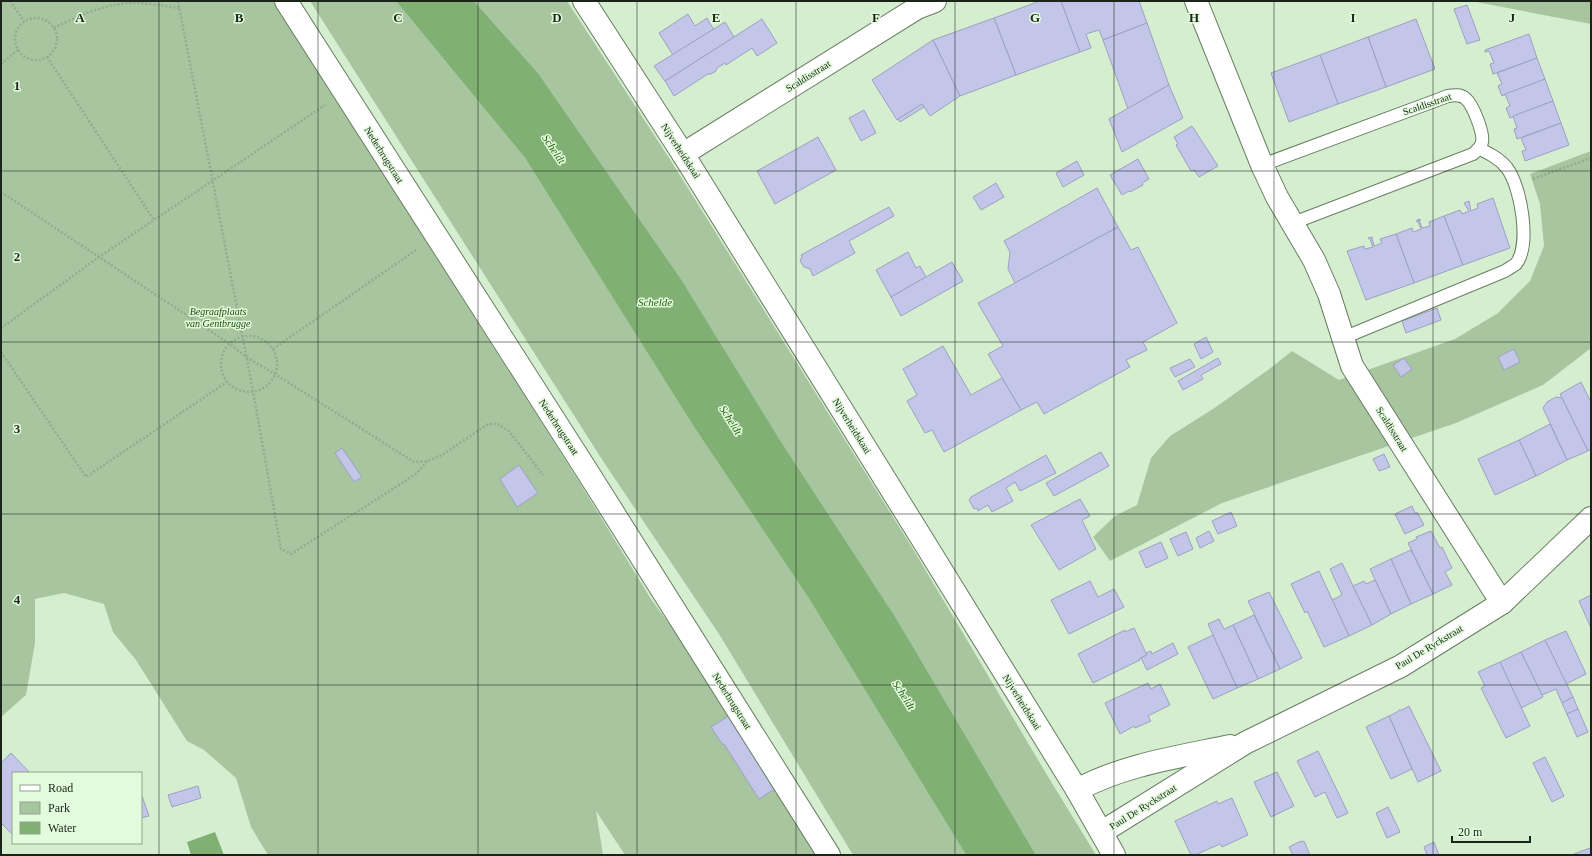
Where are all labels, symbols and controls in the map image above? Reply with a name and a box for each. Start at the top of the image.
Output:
text: A [75,10,85,25]
text: B [235,10,244,25]
text: C [393,10,403,25]
text: D [552,10,562,25]
text: E [712,10,720,25]
text: F [872,10,880,25]
text: G [1030,10,1040,25]
text: H [1189,10,1199,25]
text: I [1350,10,1356,25]
text: J [1509,10,1516,25]
street label: Scaldisstraat [784,58,833,94]
text: 1 [14,78,20,93]
street label: Scaldisstraat [1401,91,1453,117]
street label: Nijverheidskaai [659,121,703,181]
street label: Nederbrugstraat [362,125,406,185]
water label: Scheldt [540,132,569,167]
text: 2 [14,249,20,264]
water label: Schelde [638,296,672,308]
park label: Begraafplaats van Gentbrugge [186,306,251,329]
street label: Nijverheidskaai [831,396,874,456]
street label: Nederbrugstraat [537,397,581,457]
water label: Scheldt [717,403,745,438]
street label: Scaldisstraat [1374,405,1410,454]
text: 3 [14,421,21,436]
text: 4 [14,592,21,607]
street label: Paul De Ryckstraat [1393,622,1465,671]
street label: Nederbrugstraat [710,671,754,731]
street label: Nijverheidskaai [1001,672,1044,732]
water label: Scheldt [890,678,918,713]
legend [12,772,142,844]
text: Road [48,781,73,795]
street label: Paul De Ryckstraat [1108,782,1179,832]
text: Park [48,801,70,815]
scale bar [1452,818,1530,844]
text: Water [48,821,76,835]
text: 20 m [1458,825,1483,839]

